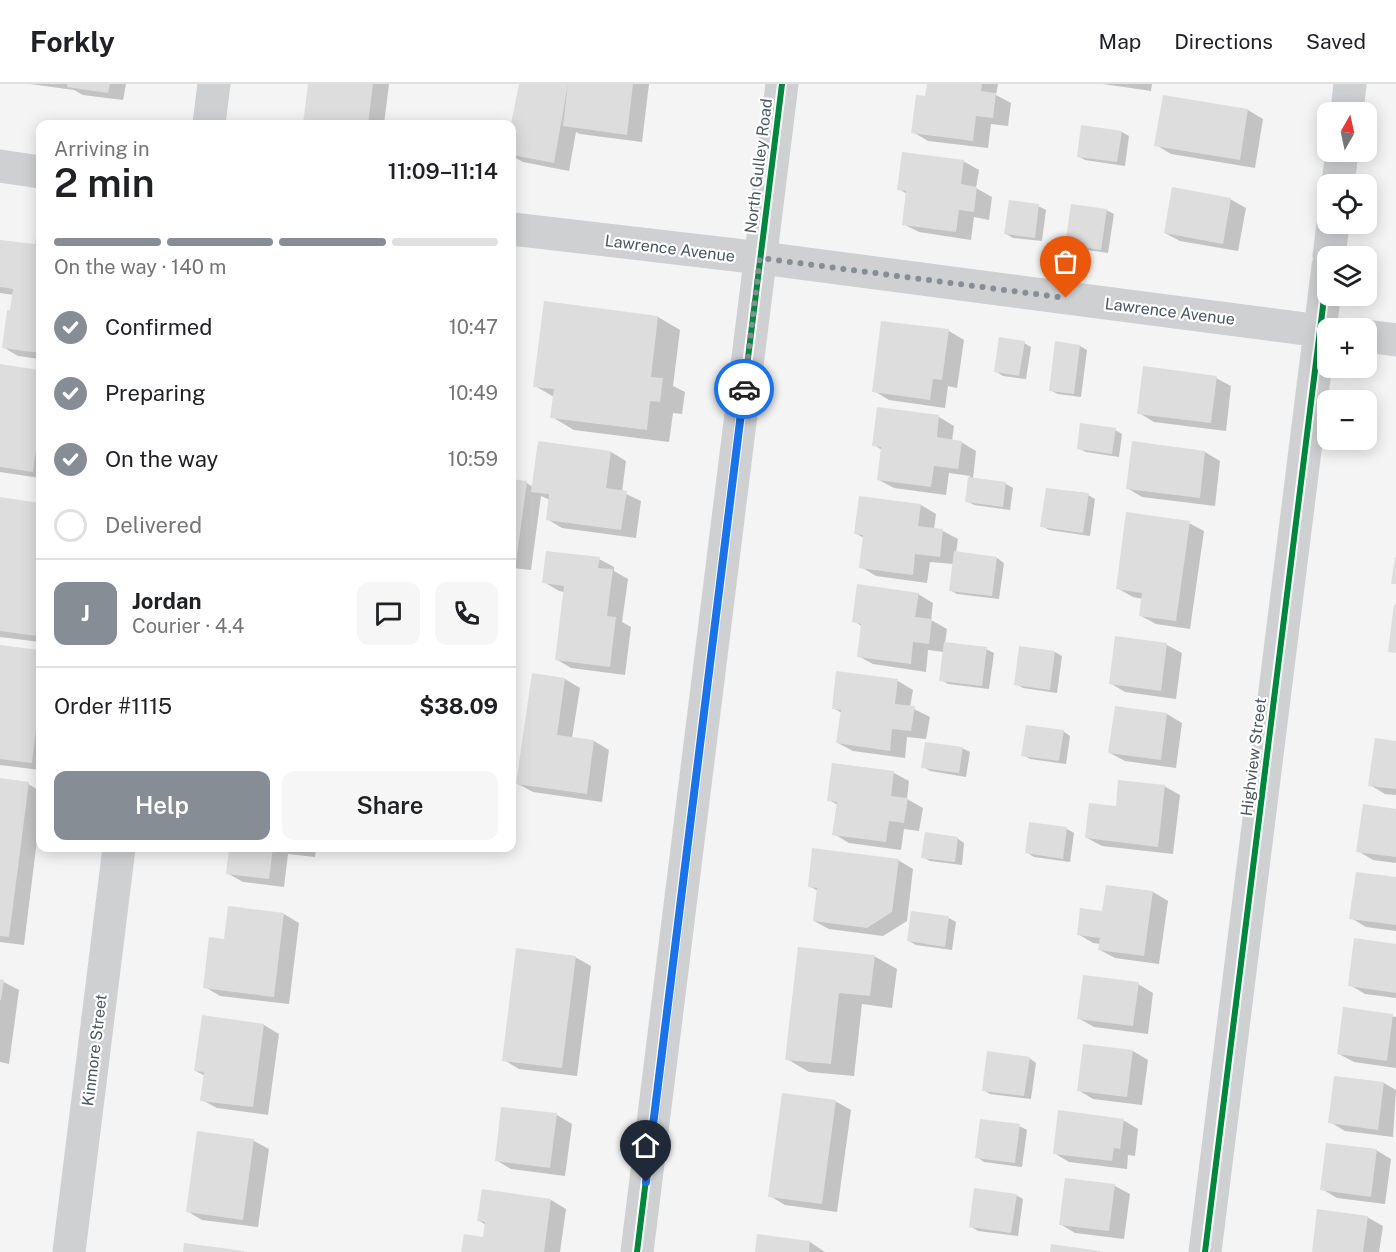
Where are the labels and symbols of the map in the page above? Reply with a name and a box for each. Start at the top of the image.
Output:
street label: North Gulley Road [741,98,776,235]
north arrow [1317,102,1377,162]
street label: Lawrence Avenue [604,231,736,266]
pin [1040,236,1091,298]
street label: Lawrence Avenue [1104,294,1236,329]
courier [714,359,774,419]
street label: Highview Street [1237,697,1270,817]
street label: Kinmore Street [78,993,111,1107]
pin [620,1120,671,1182]

